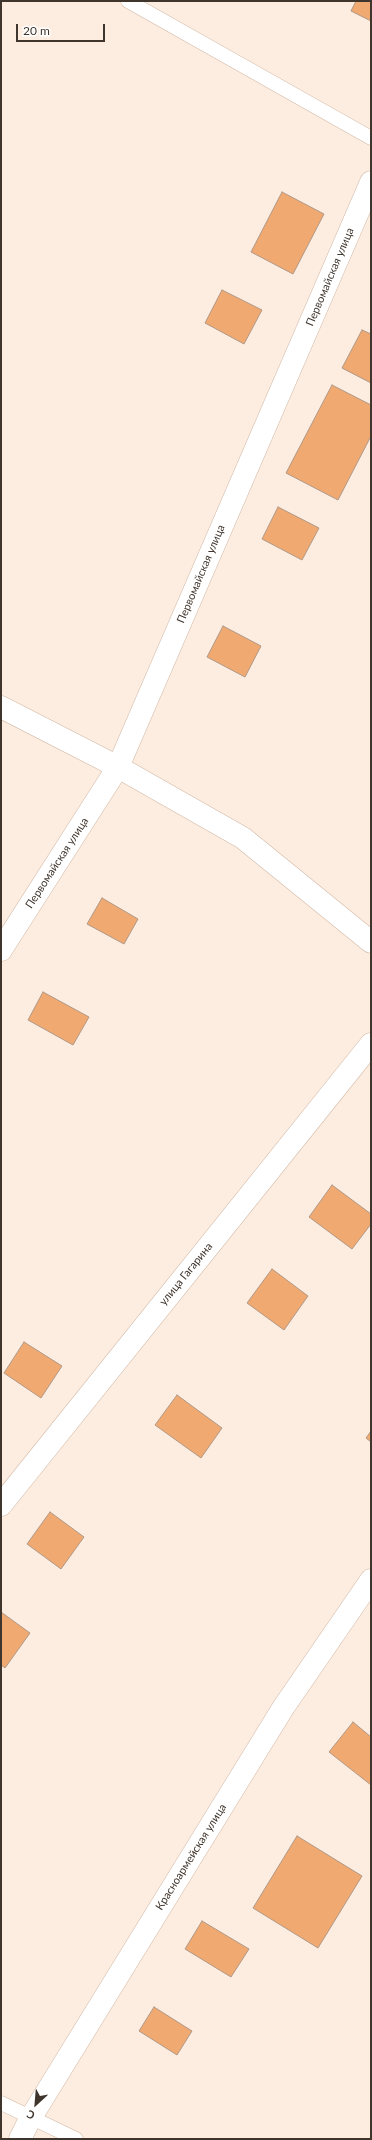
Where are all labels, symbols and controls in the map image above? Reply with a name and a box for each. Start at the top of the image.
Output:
scale bar [18,16,107,42]
text: 20 m [23,23,50,38]
street label: Первомайская улица [303,226,357,328]
street label: Первомайская улица [174,523,228,625]
street label: Первомайская улица [23,815,91,911]
street label: улица Гагарина [157,1240,215,1308]
street label: Красноармейская улица [153,1801,229,1913]
north arrow [16,2084,56,2124]
text: С [24,2108,37,2123]

